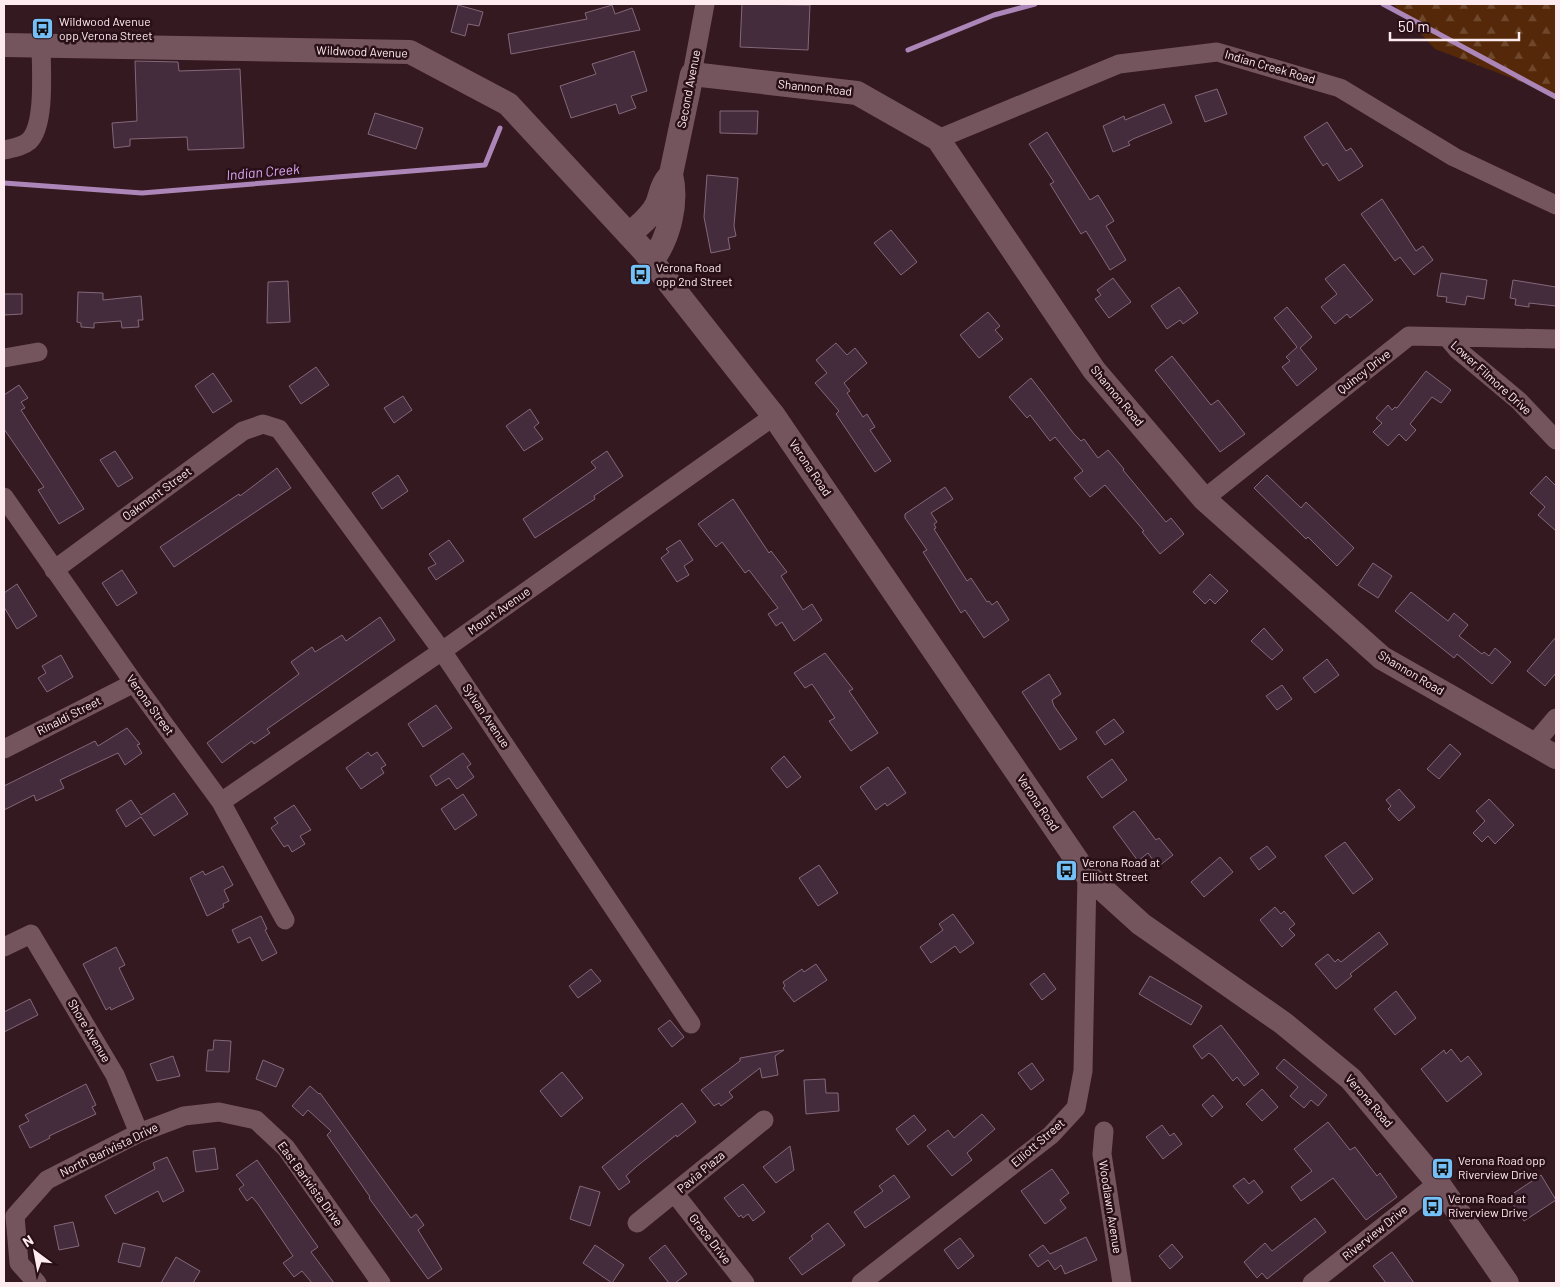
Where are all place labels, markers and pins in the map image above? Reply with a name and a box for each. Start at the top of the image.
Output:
place label: Wildwood Avenue opp Verona Street [59,14,153,42]
bus stop icon: Wildwood Avenue opp Verona Street [31,17,55,41]
place label: Verona Road opp 2nd Street [656,260,733,288]
bus stop icon: Verona Road opp 2nd Street [628,263,652,287]
place label: Verona Road at Elliott Street [1082,855,1160,883]
bus stop icon: Verona Road at Elliott Street [1054,858,1078,882]
place label: Verona Road opp Riverview Drive [1458,1153,1545,1181]
bus stop icon: Verona Road opp Riverview Drive [1430,1156,1454,1180]
place label: Verona Road at Riverview Drive [1448,1191,1528,1219]
bus stop icon: Verona Road at Riverview Drive [1420,1194,1444,1218]

